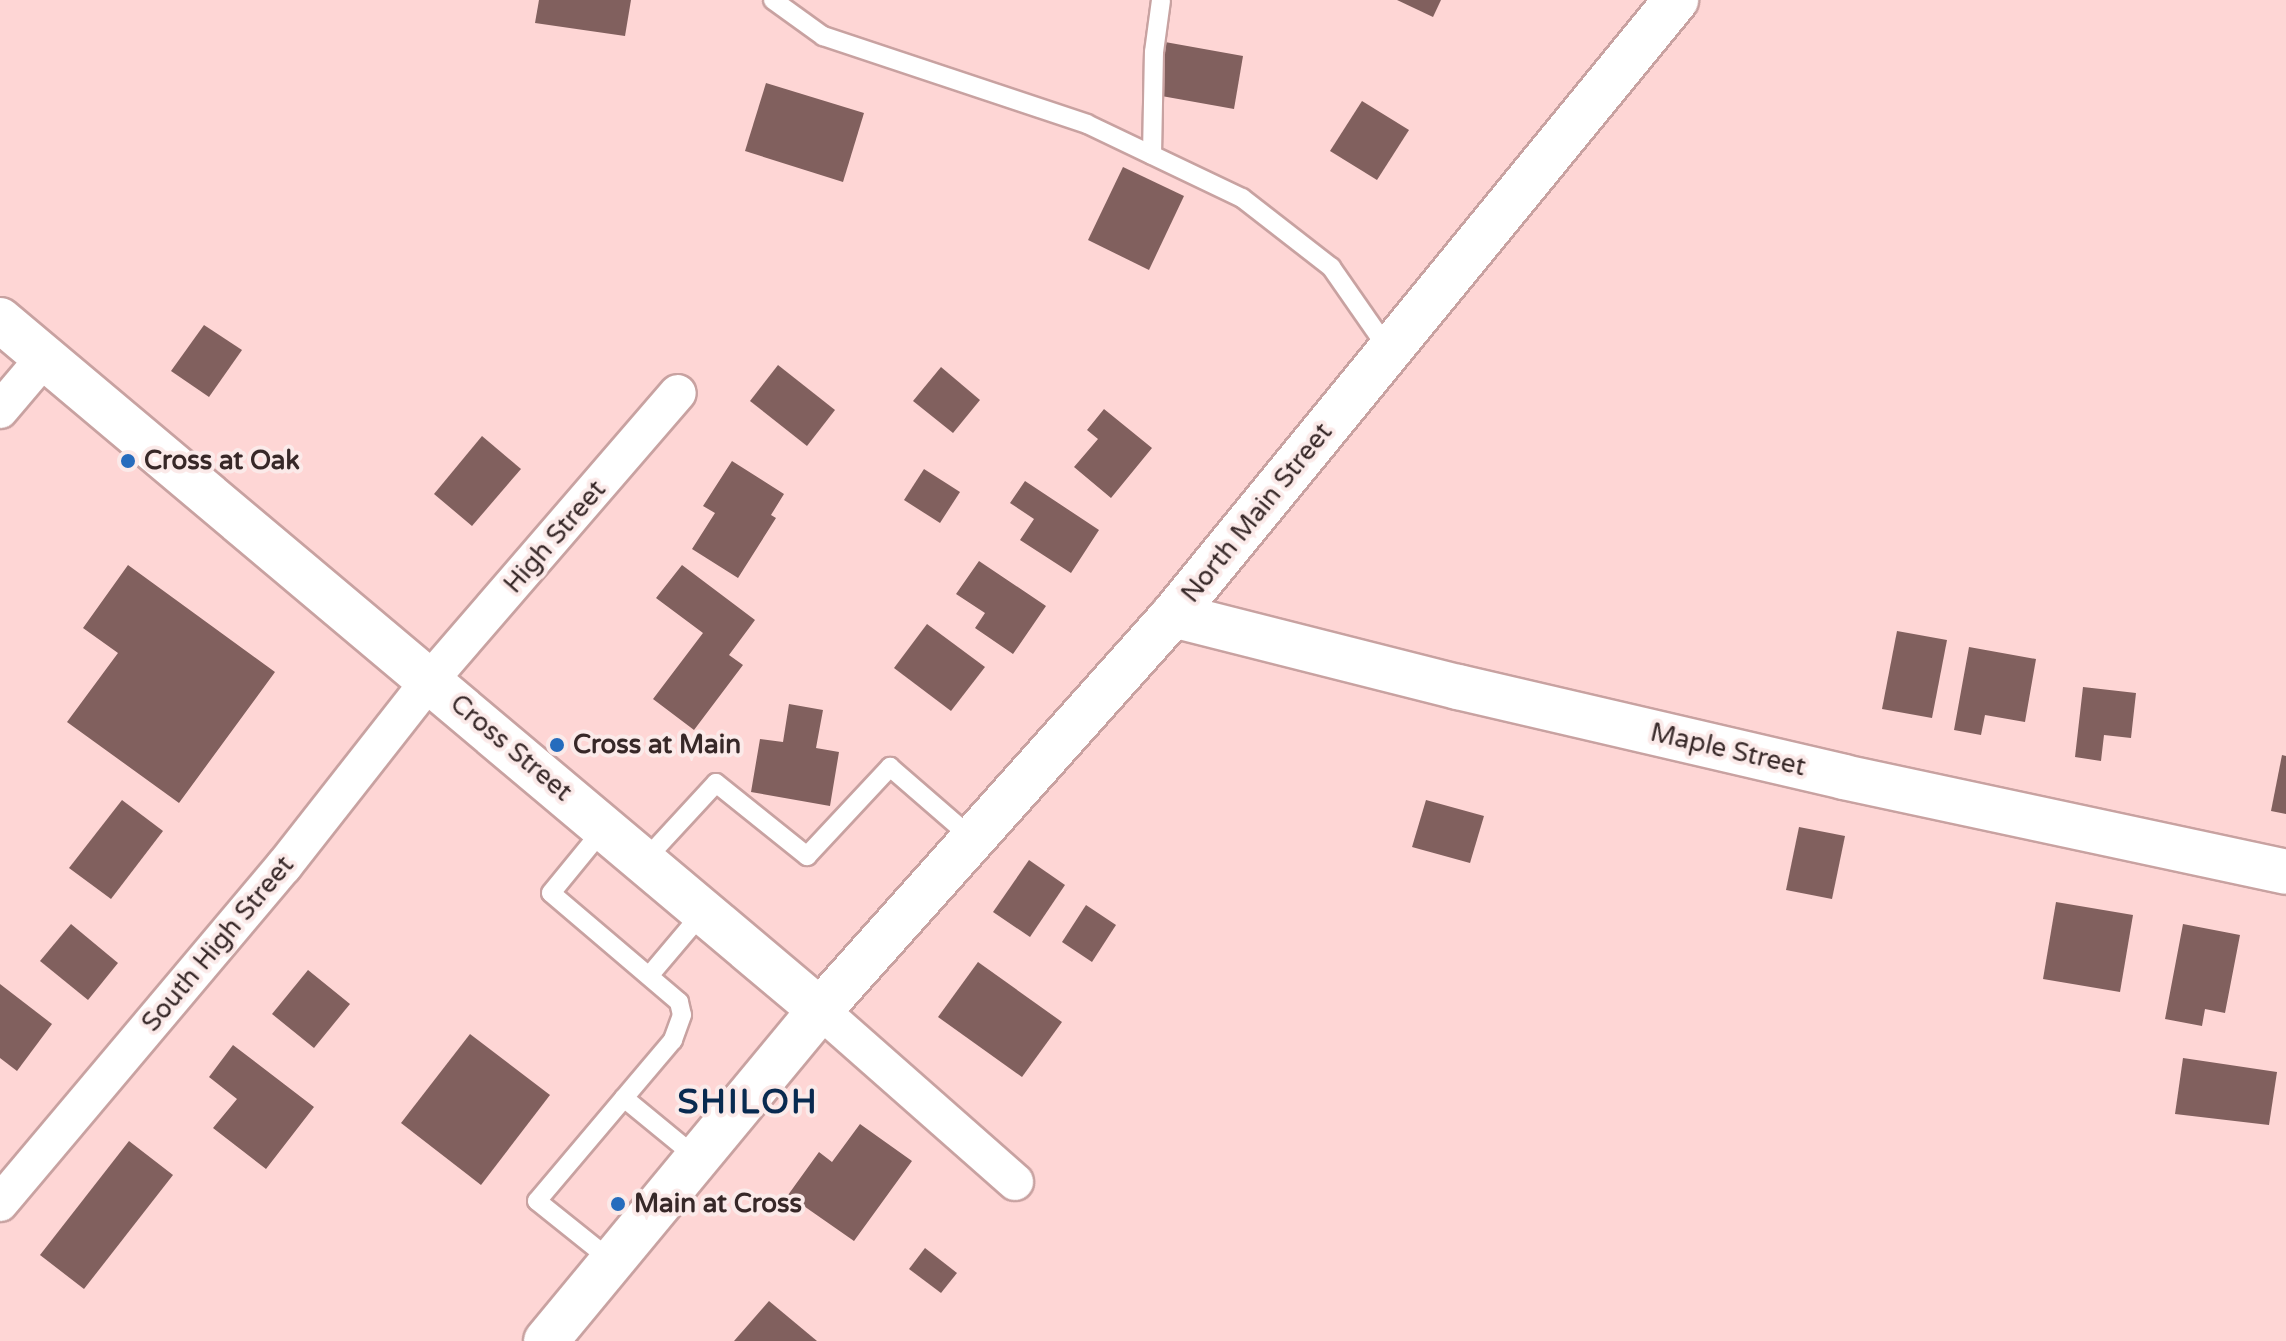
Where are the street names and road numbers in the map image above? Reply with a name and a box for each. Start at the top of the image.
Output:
street label: North Main Street [1175,417,1339,609]
street label: High Street [498,474,612,600]
street label: Cross Street [444,688,578,808]
street label: Maple Street [1647,717,1809,783]
street label: South High Street [136,850,300,1038]

